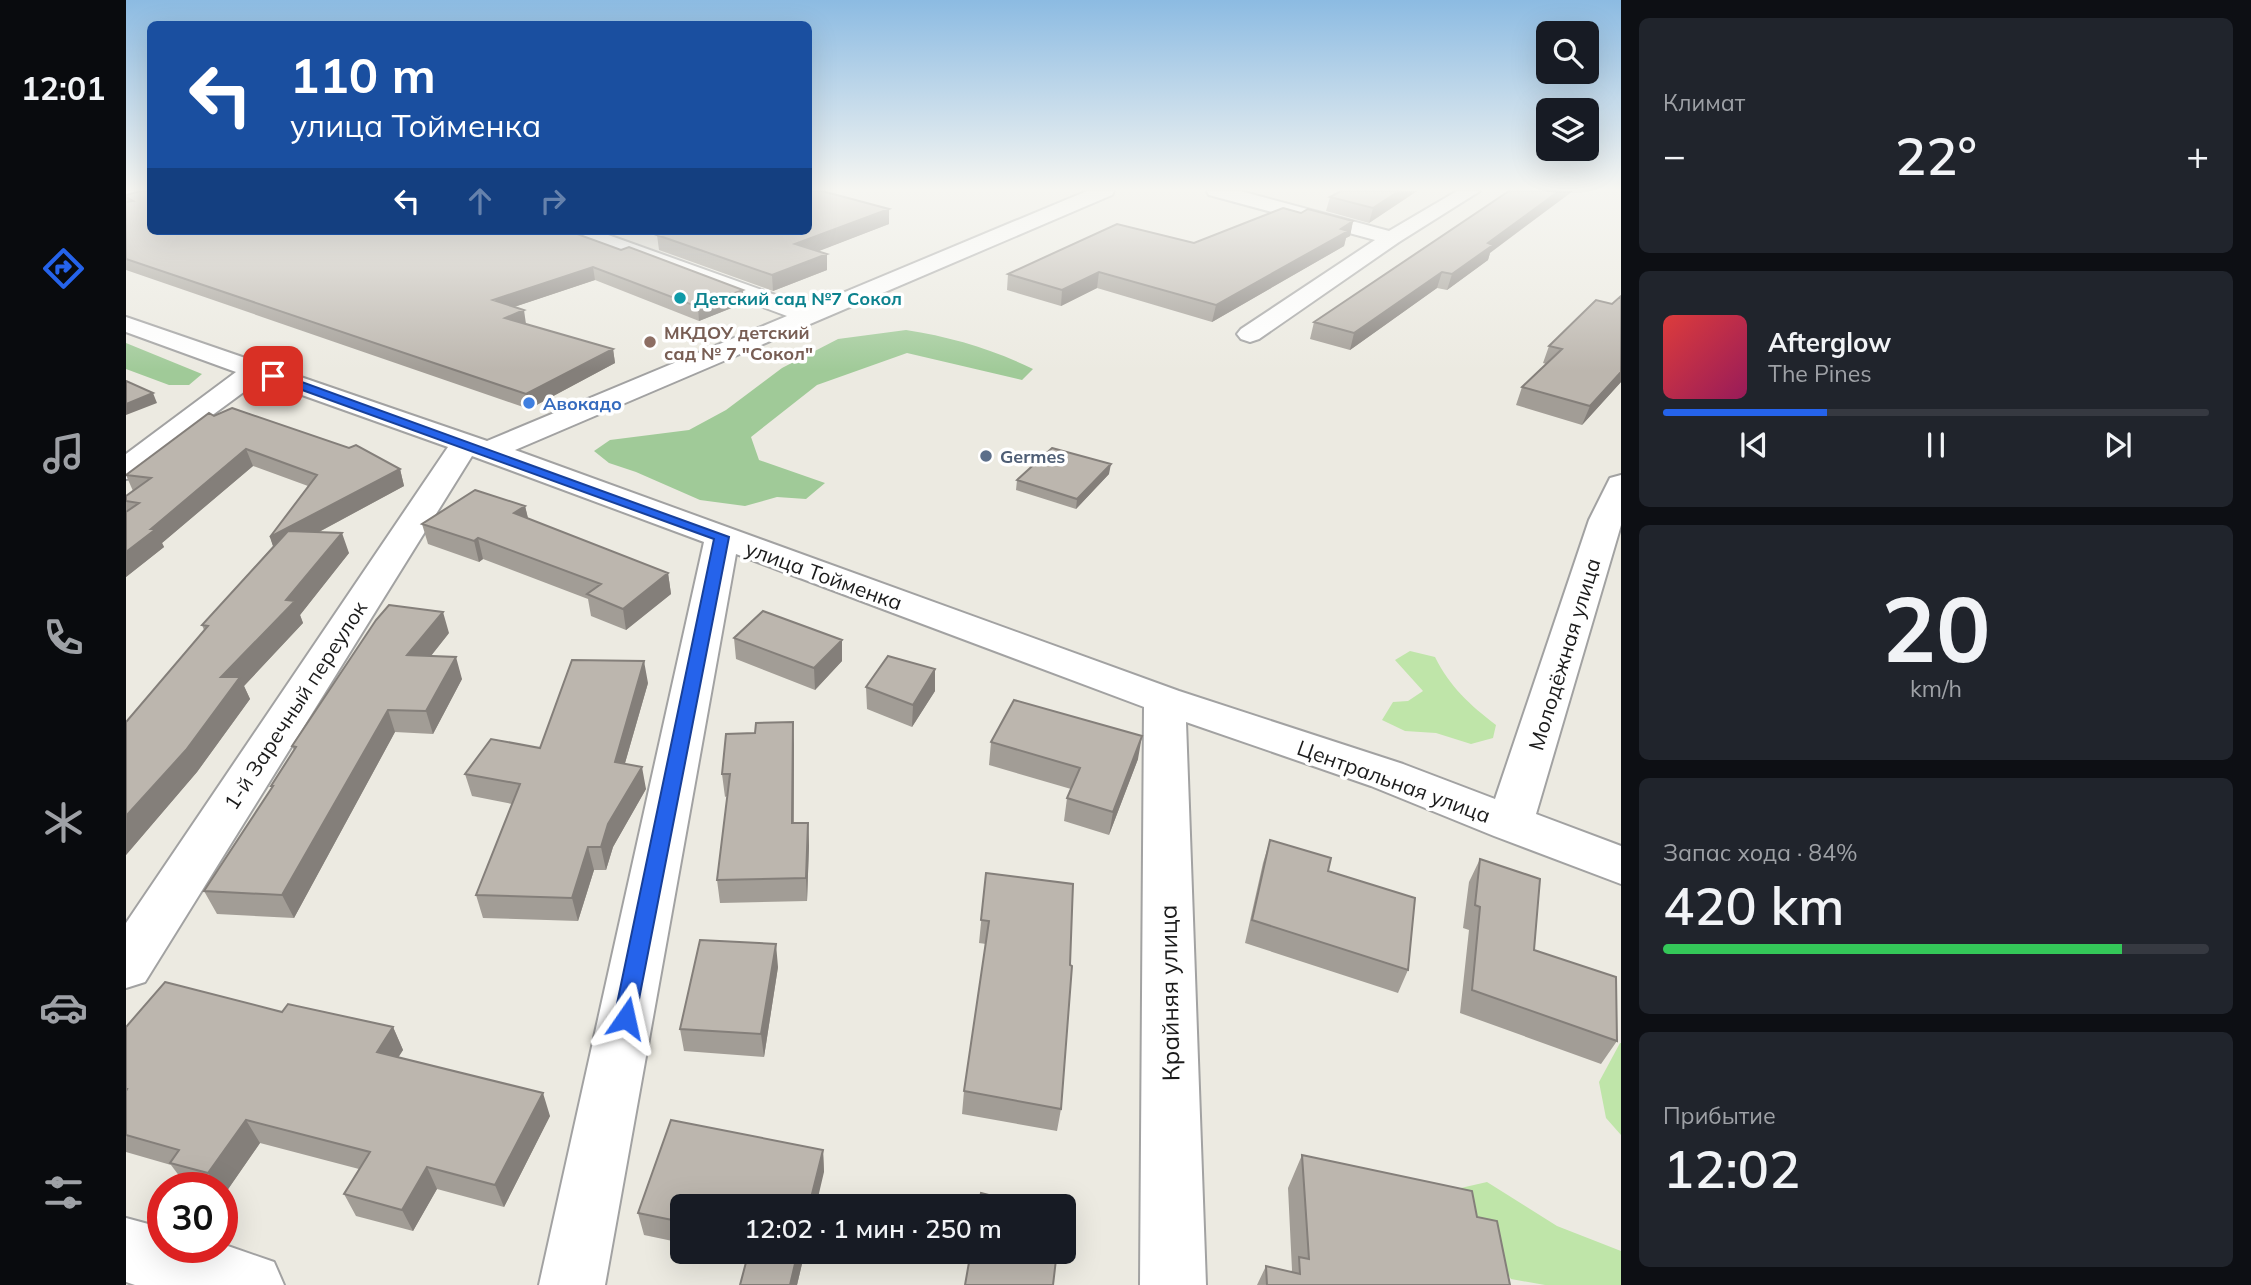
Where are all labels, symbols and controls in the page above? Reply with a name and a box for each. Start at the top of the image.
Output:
map controls [1536,21,1599,161]
button: search [1536,21,1599,84]
text: 110 m [290,44,436,105]
icon: left [175,49,266,140]
text: 12:01 [21,68,105,108]
text: Климат [1663,88,1745,117]
button: layers [1536,98,1599,161]
text: улица Тойменка [290,105,541,145]
text: 22° [1895,123,1977,188]
text: − [1663,131,1686,179]
text: + [2186,131,2209,179]
icon: left [388,182,426,220]
icon: ahead [461,182,499,220]
icon: right [534,182,572,220]
icon: directions [39,244,88,293]
place label: Детский сад №7 Сокол [694,287,902,310]
marker: Детский сад №7 Сокол [672,290,688,306]
place label: МКДОУ детский сад № 7 "Сокол" [664,321,813,365]
text: Afterglow [1768,326,1891,359]
marker: МКДОУ детский сад № 7 "Сокол" [642,334,658,350]
pin [243,346,303,406]
icon: arrive [254,357,292,395]
text: The Pines [1768,359,1872,388]
place label: Авокадо [543,392,622,415]
marker: Авокадо [521,395,537,411]
icon: previous [1735,426,1773,464]
icon: pause [1917,426,1955,464]
icon: next [2099,426,2137,464]
icon: music [39,429,88,478]
place label: Germes [1000,445,1065,468]
marker: Germes [978,448,994,464]
street label: улица Тойменка [742,535,906,615]
street label: Молодёжная улица [1522,555,1606,753]
text: 20 [1881,571,1991,685]
street label: 1-й Заречный переулок [218,595,373,814]
icon: phone [39,613,88,662]
text: km/h [1910,674,1962,703]
street label: Центральная улица [1294,734,1494,828]
icon: climate [39,798,88,847]
text: Запас хода · 84% [1663,838,1858,867]
text: 420 km [1663,873,1844,938]
street label: Крайняя улица [1152,905,1186,1081]
position arrow [589,981,663,1055]
icon: car [39,983,88,1032]
text: Прибытие [1663,1101,1776,1130]
text: 12:02 [1663,1136,1800,1201]
icon: filters [39,1168,88,1217]
speed limit sign: 30 [147,1172,238,1263]
text: 12:02 · 1 мин · 250 m [744,1212,1002,1245]

